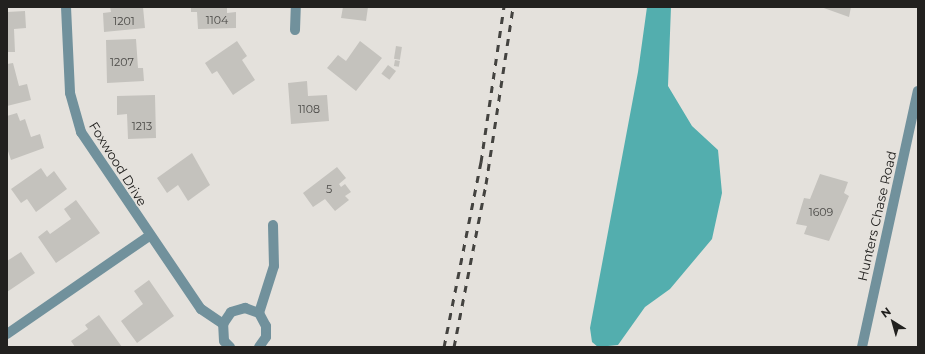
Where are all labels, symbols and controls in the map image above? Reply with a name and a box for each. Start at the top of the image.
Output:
house number: 1104 [206,13,228,27]
house number: 1201 [113,14,135,28]
house number: 1207 [110,55,134,69]
house number: 1108 [298,102,320,116]
street label: Foxwood Drive [86,119,150,209]
house number: 1213 [132,119,152,133]
street label: Hunters Chase Road [854,149,900,283]
house number: 5 [326,182,332,196]
house number: 1609 [809,205,833,219]
north arrow [873,302,913,342]
text: N [878,304,894,321]

